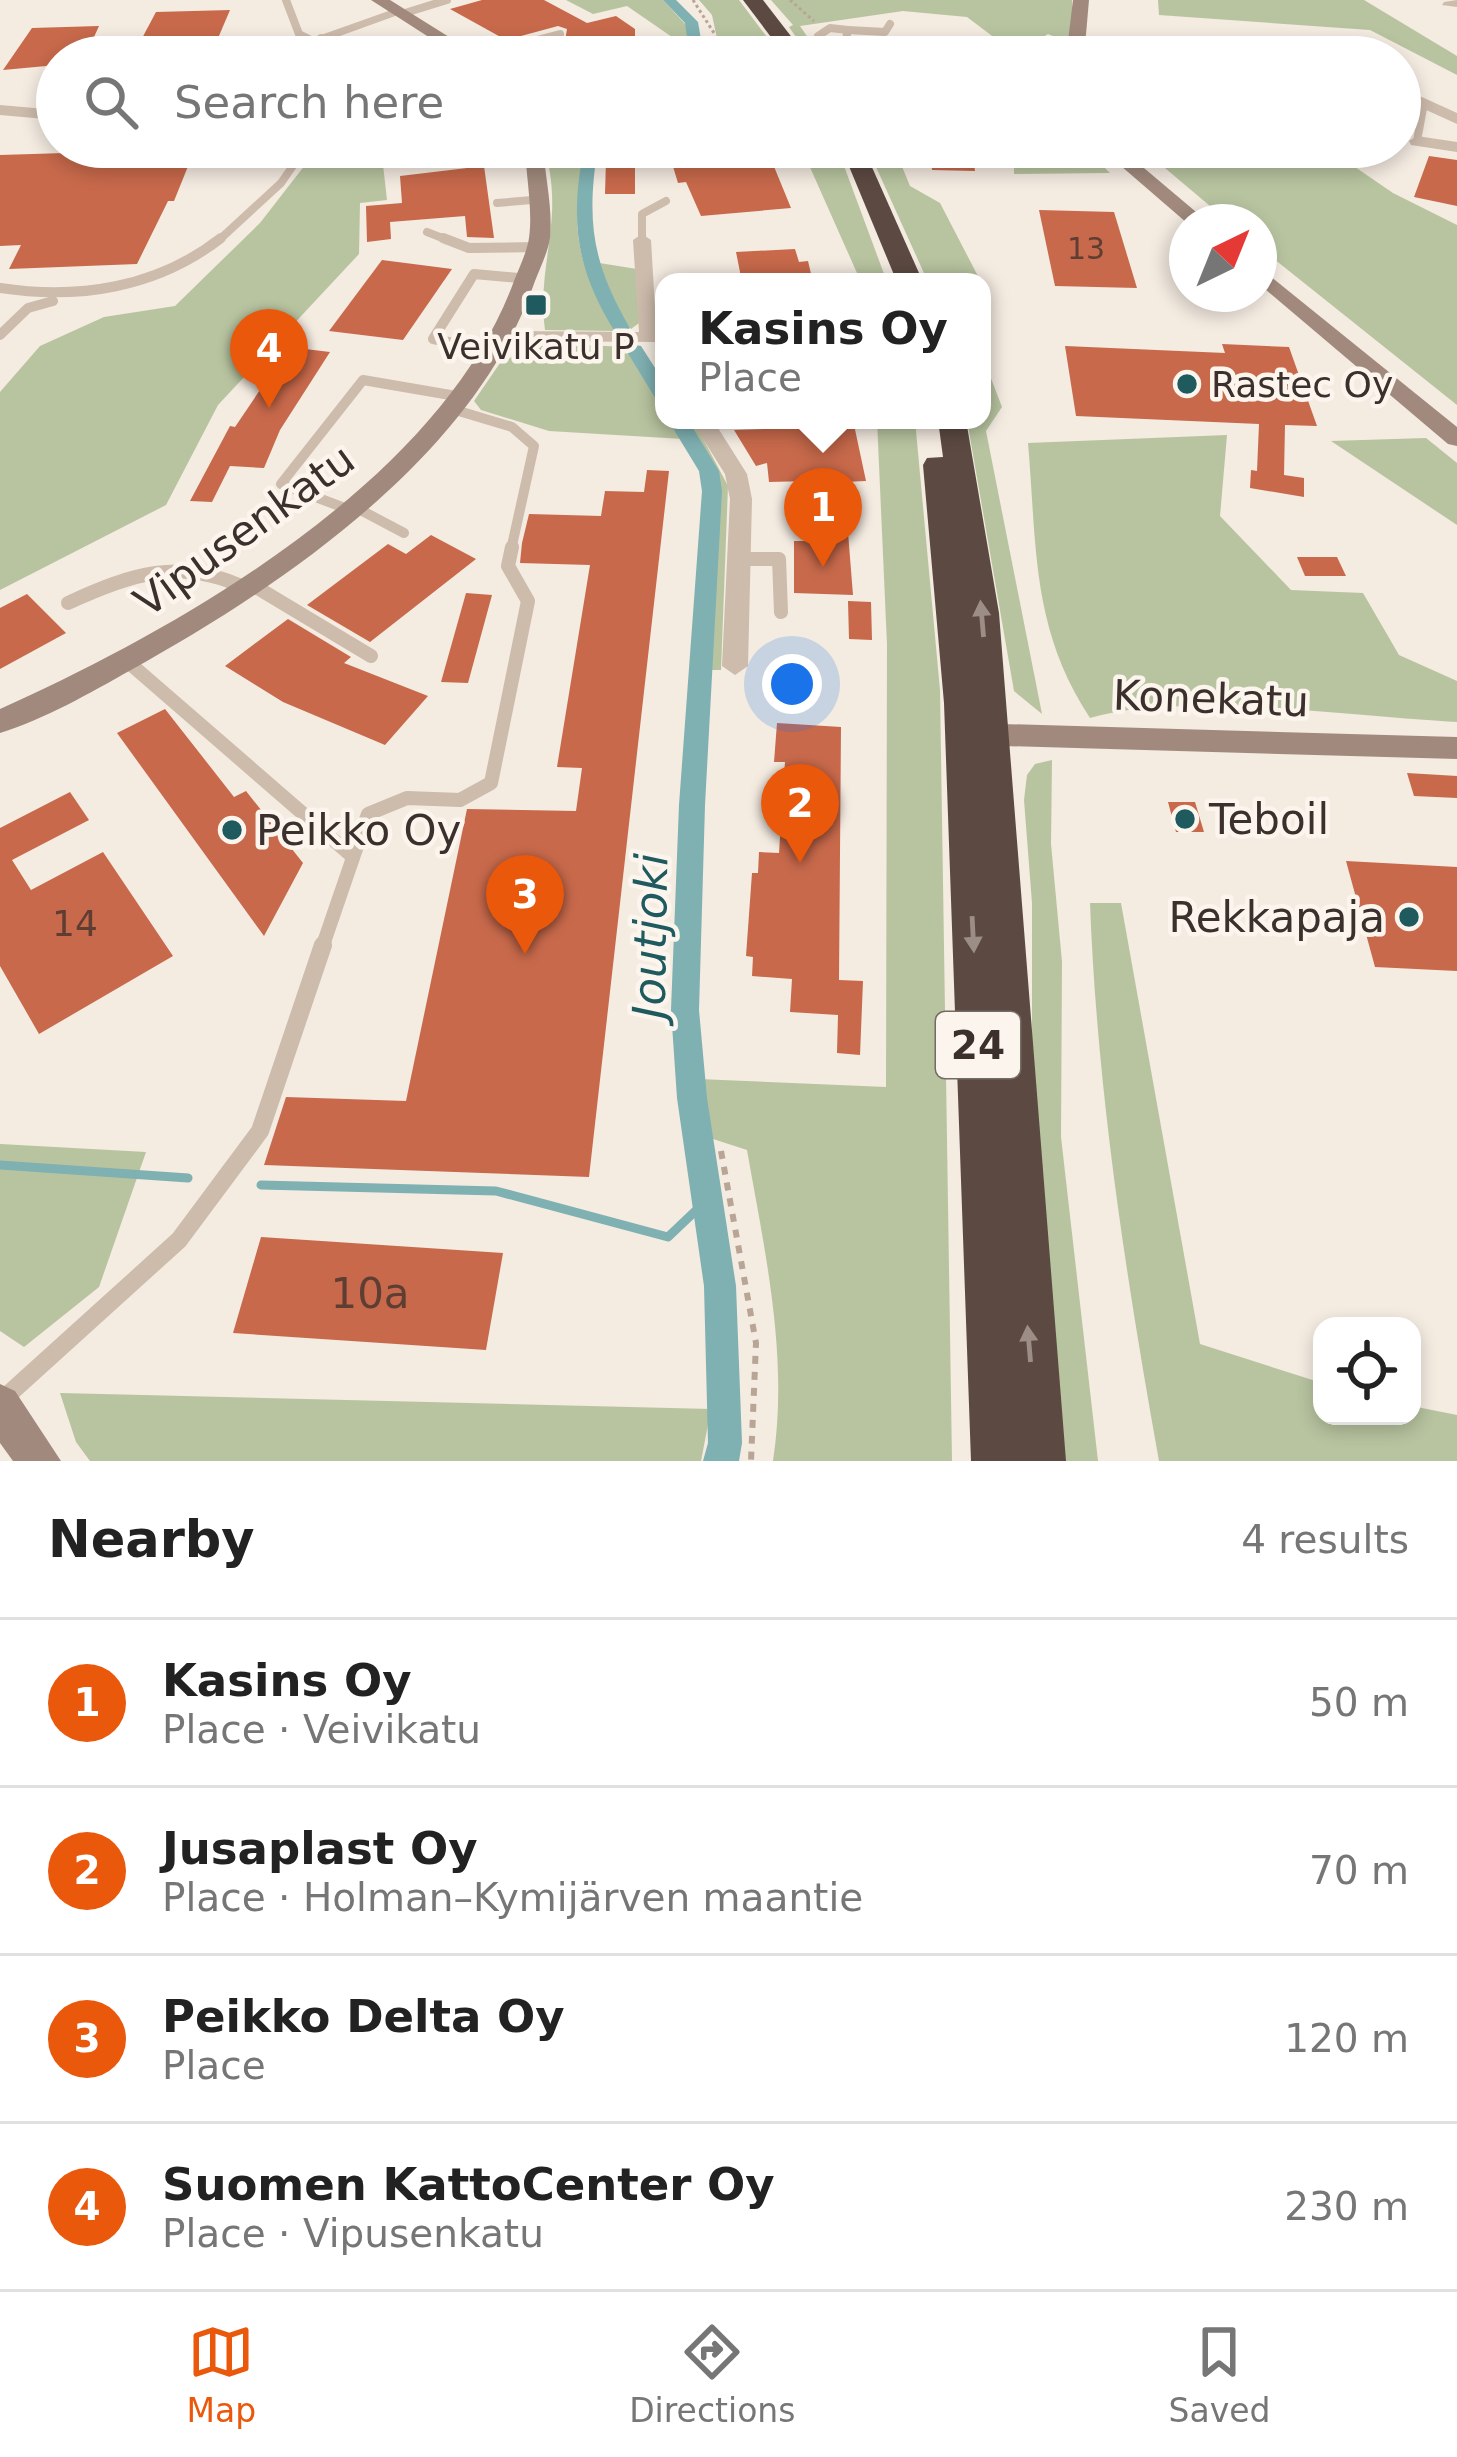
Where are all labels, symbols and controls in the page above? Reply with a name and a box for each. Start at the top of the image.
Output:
search box [36,36,1421,168]
icon: search [78,69,144,135]
text: Search here [174,76,444,129]
north arrow [1169,204,1277,312]
house number: 13 [1067,231,1105,266]
popup [655,273,991,429]
marker: Veivikatu P [523,292,549,318]
text: Kasins Oy [698,302,948,355]
pin: 4 [230,309,308,408]
place label: Veivikatu P [437,326,635,367]
text: Place [698,355,802,400]
place label: Rastec Oy [1211,364,1393,405]
marker: Rastec Oy [1174,371,1200,397]
street label: Vipusenkatu [125,434,364,626]
pin: 1 [784,468,862,567]
one-way arrow [973,600,992,637]
your location [762,654,822,714]
street label: Konekatu [1112,671,1310,726]
pin: 2 [761,764,839,863]
place label: Teboil [1208,795,1329,844]
place label: Peikko Oy [256,806,461,855]
marker: Teboil [1172,806,1198,832]
marker: Peikko Oy [219,817,245,843]
water label: Joutjoki [622,852,678,1027]
pin: 3 [486,855,564,954]
place label: Rekkapaja [1168,893,1385,942]
house number: 14 [52,903,98,944]
marker: Rekkapaja [1396,904,1422,930]
one-way arrow [964,916,983,954]
road number: 24 [936,1012,1020,1078]
house number: 10a [330,1269,410,1318]
map controls [1313,1317,1421,1425]
button: locate [1313,1317,1421,1425]
one-way arrow [1019,1325,1038,1363]
text: Nearby [48,1510,255,1569]
text: 4 results [1241,1517,1409,1562]
text: Kasins Oy [162,1654,412,1707]
text: 1 [73,1680,101,1725]
text: 50 m [1309,1680,1409,1725]
text: Place · Veivikatu [162,1707,481,1752]
text: Jusaplast Oy [162,1822,477,1875]
text: 2 [73,1848,101,1893]
text: 70 m [1309,1848,1409,1893]
text: Place · Holman–Kymijärven maantie [162,1875,863,1920]
text: Peikko Delta Oy [162,1990,565,2043]
text: 3 [73,2016,101,2061]
text: 120 m [1284,2016,1409,2061]
text: Place [162,2043,266,2088]
text: Suomen KattoCenter Oy [162,2158,775,2211]
text: 4 [73,2184,101,2229]
text: 230 m [1284,2184,1409,2229]
text: Place · Vipusenkatu [162,2211,544,2256]
tab: Map [187,2319,256,2430]
tab: Directions [629,2319,795,2430]
tab: Saved [1169,2319,1270,2430]

